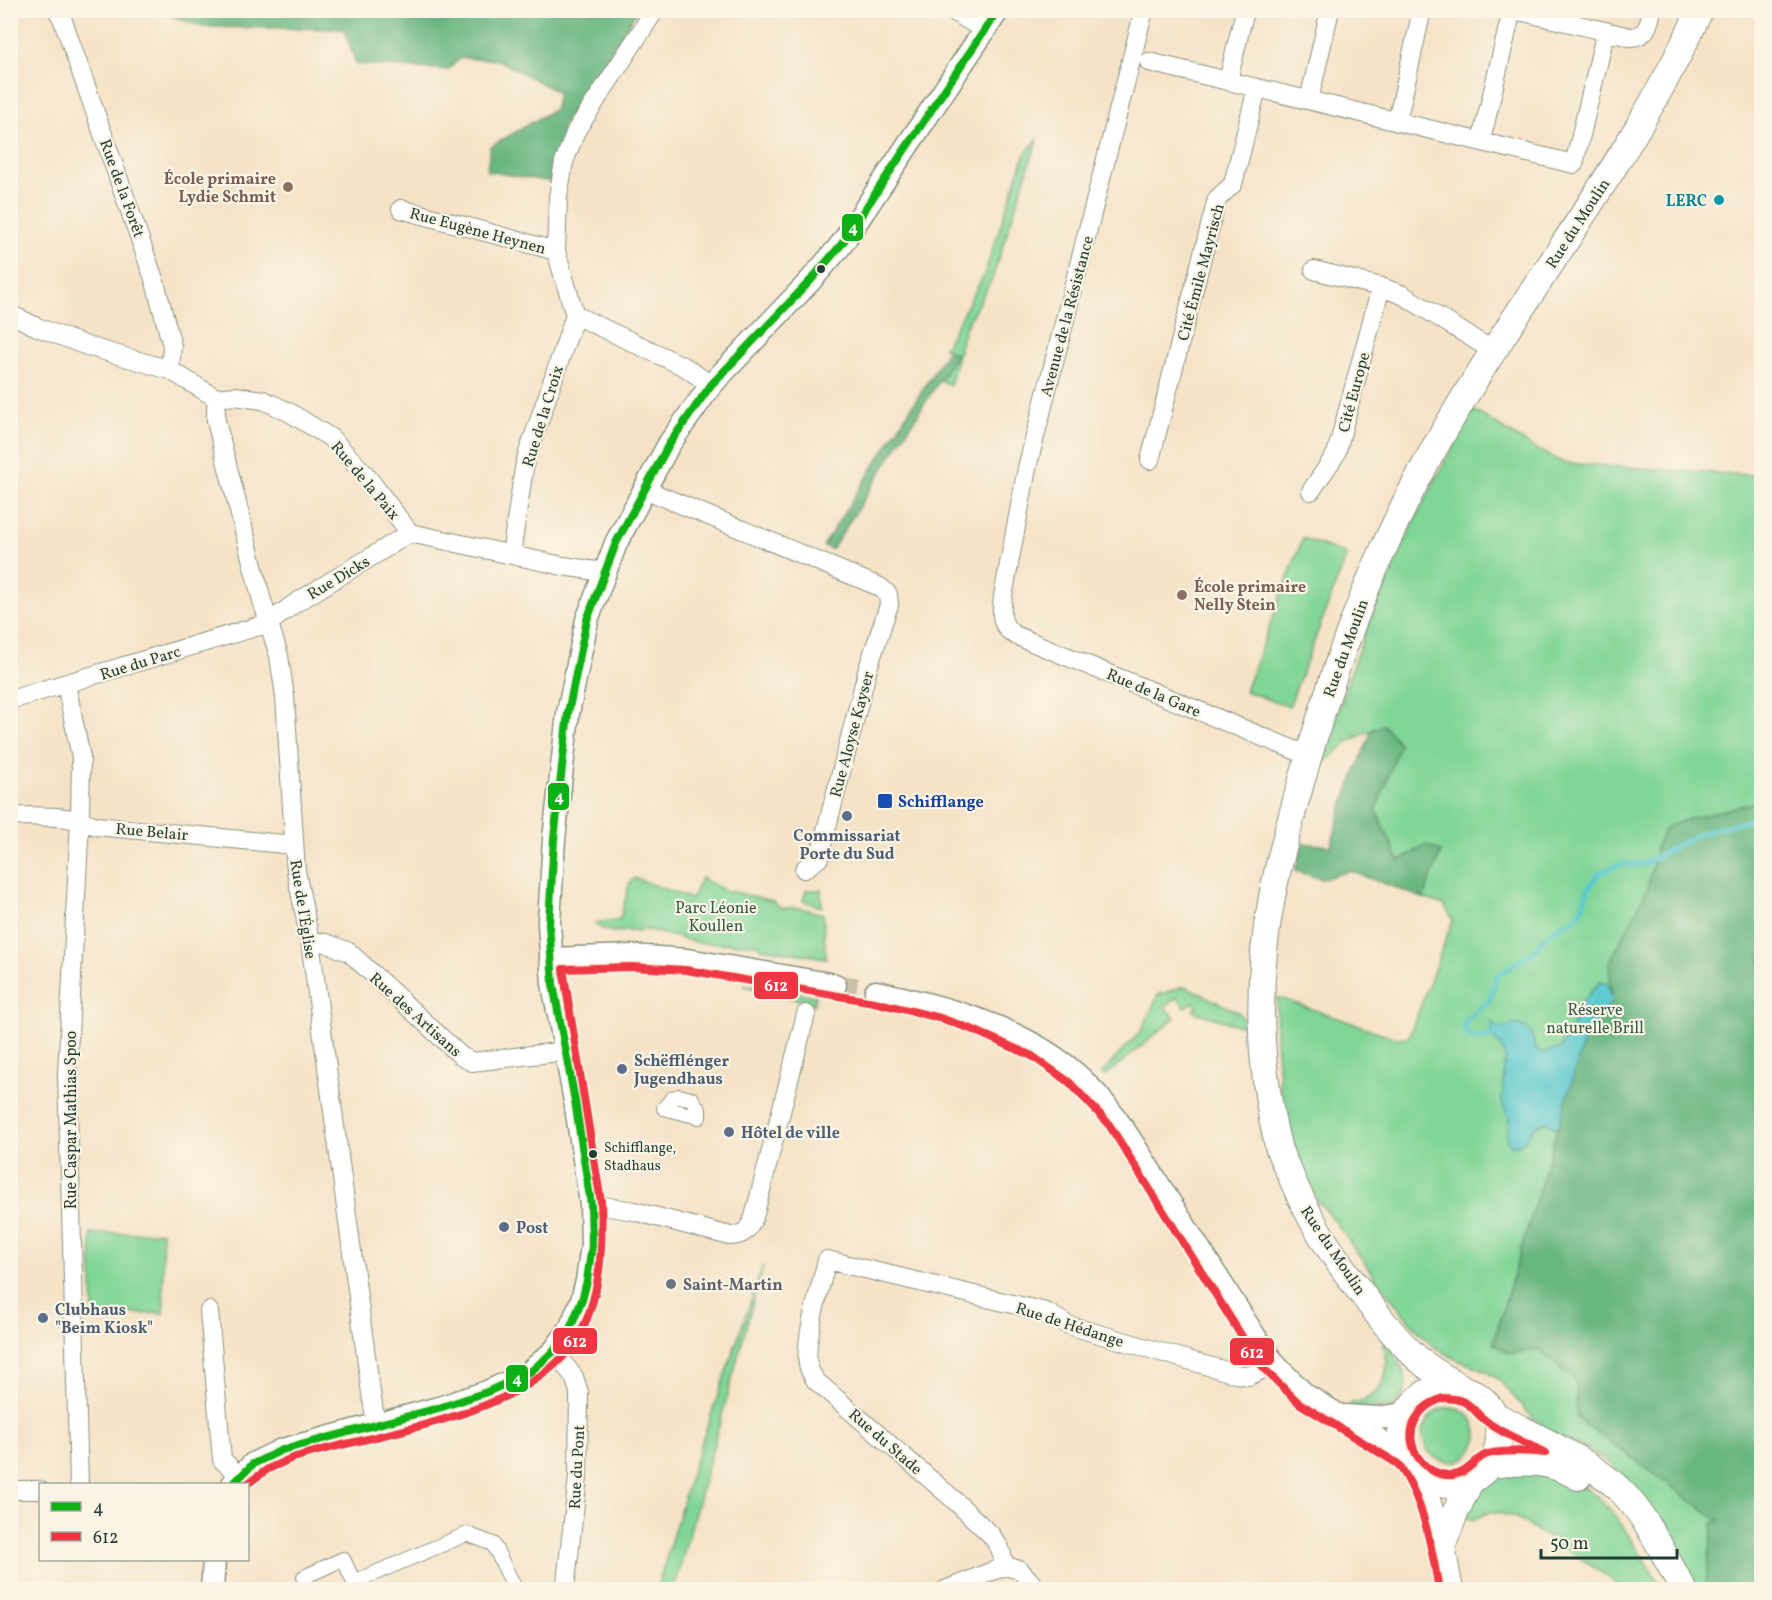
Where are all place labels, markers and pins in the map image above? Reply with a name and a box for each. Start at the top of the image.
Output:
place label: École primaire Lydie Schmit [164,169,276,209]
marker: École primaire Lydie Schmit [281,180,295,194]
place label: LERC [1666,191,1707,213]
marker: LERC [1712,193,1726,207]
unlabelled marker [815,263,827,275]
place label: École primaire Nelly Stein [1194,577,1306,617]
marker: École primaire Nelly Stein [1175,588,1189,602]
marker: Schifflange [876,792,894,810]
place label: Schifflange [898,792,984,814]
marker: Commissariat Porte du Sud [840,809,854,823]
place label: Commissariat Porte du Sud [793,826,901,866]
place label: Schëfflénger Jugendhaus [633,1051,729,1091]
marker: Schëfflénger Jugendhaus [615,1062,629,1076]
place label: Hôtel de ville [741,1123,840,1145]
marker: Hôtel de ville [722,1125,736,1139]
place label: Schifflange, Stadhaus [604,1139,676,1176]
marker: Schifflange, Stadhaus [587,1148,599,1160]
place label: Post [516,1218,548,1240]
marker: Post [497,1220,511,1234]
place label: Saint-Martin [683,1275,783,1297]
marker: Saint-Martin [664,1277,678,1291]
place label: Clubhaus "Beim Kiosk" [55,1300,153,1340]
marker: Clubhaus "Beim Kiosk" [36,1311,50,1325]

